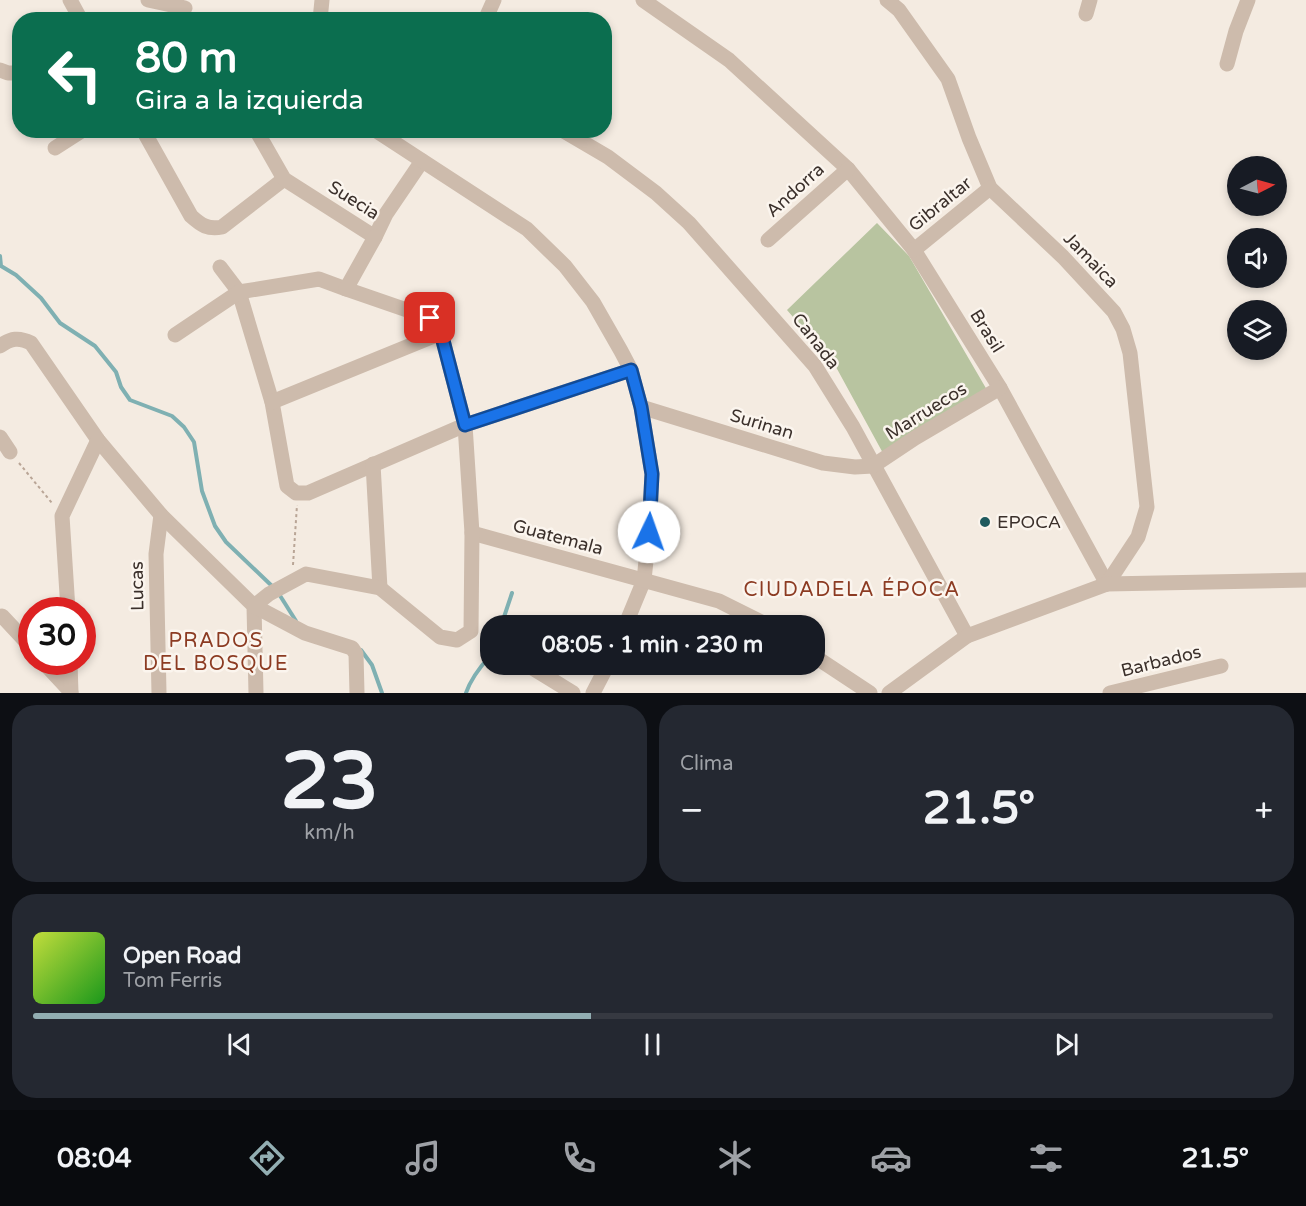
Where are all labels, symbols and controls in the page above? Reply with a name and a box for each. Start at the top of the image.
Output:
text: 80 m [135,33,237,84]
icon: left [36,36,114,114]
text: Gira a la izquierda [135,84,364,117]
north arrow [1227,156,1287,216]
map controls [1227,156,1287,360]
street label: Andorra [761,158,829,222]
street label: Gibraltar [904,172,976,236]
street label: Suecia [324,176,384,224]
street label: Jamaica [1059,227,1123,293]
button: sound [1227,228,1287,288]
pin [404,292,455,343]
button: layers [1227,300,1287,360]
icon: arrive [413,301,446,334]
street label: Brasil [965,305,1009,357]
street label: Canada [787,309,845,373]
street label: Marruecos [881,377,971,445]
street label: Surinan [728,404,796,444]
position arrow [617,500,681,564]
place label: EPOCA [997,511,1061,533]
street label: Guatemala [510,514,606,560]
marker: EPOCA [978,515,992,529]
street label: Lucas [126,561,148,611]
district label: CIUDADELA ÉPOCA [743,577,961,602]
speed limit sign: 30 [18,597,96,675]
district label: PRADOS DEL BOSQUE [143,629,289,676]
text: 08:05 · 1 min · 230 m [542,632,763,658]
street label: Barbados [1119,640,1203,682]
text: 23 [281,735,378,829]
text: Clima [680,752,733,776]
text: 21.5° [923,782,1035,836]
text: − [680,791,704,830]
text: + [1254,791,1273,830]
text: km/h [304,821,355,845]
text: Open Road [123,943,241,969]
text: Tom Ferris [123,969,222,993]
icon: previous [223,1028,256,1061]
icon: pause [636,1028,669,1061]
icon: next [1050,1028,1083,1061]
icon: directions [246,1137,288,1179]
icon: music [402,1137,444,1179]
icon: phone [558,1137,600,1179]
icon: climate [714,1137,756,1179]
icon: car [870,1137,912,1179]
icon: filters [1025,1137,1067,1179]
text: 08:04 [57,1142,132,1175]
text: 21.5° [1181,1142,1249,1175]

